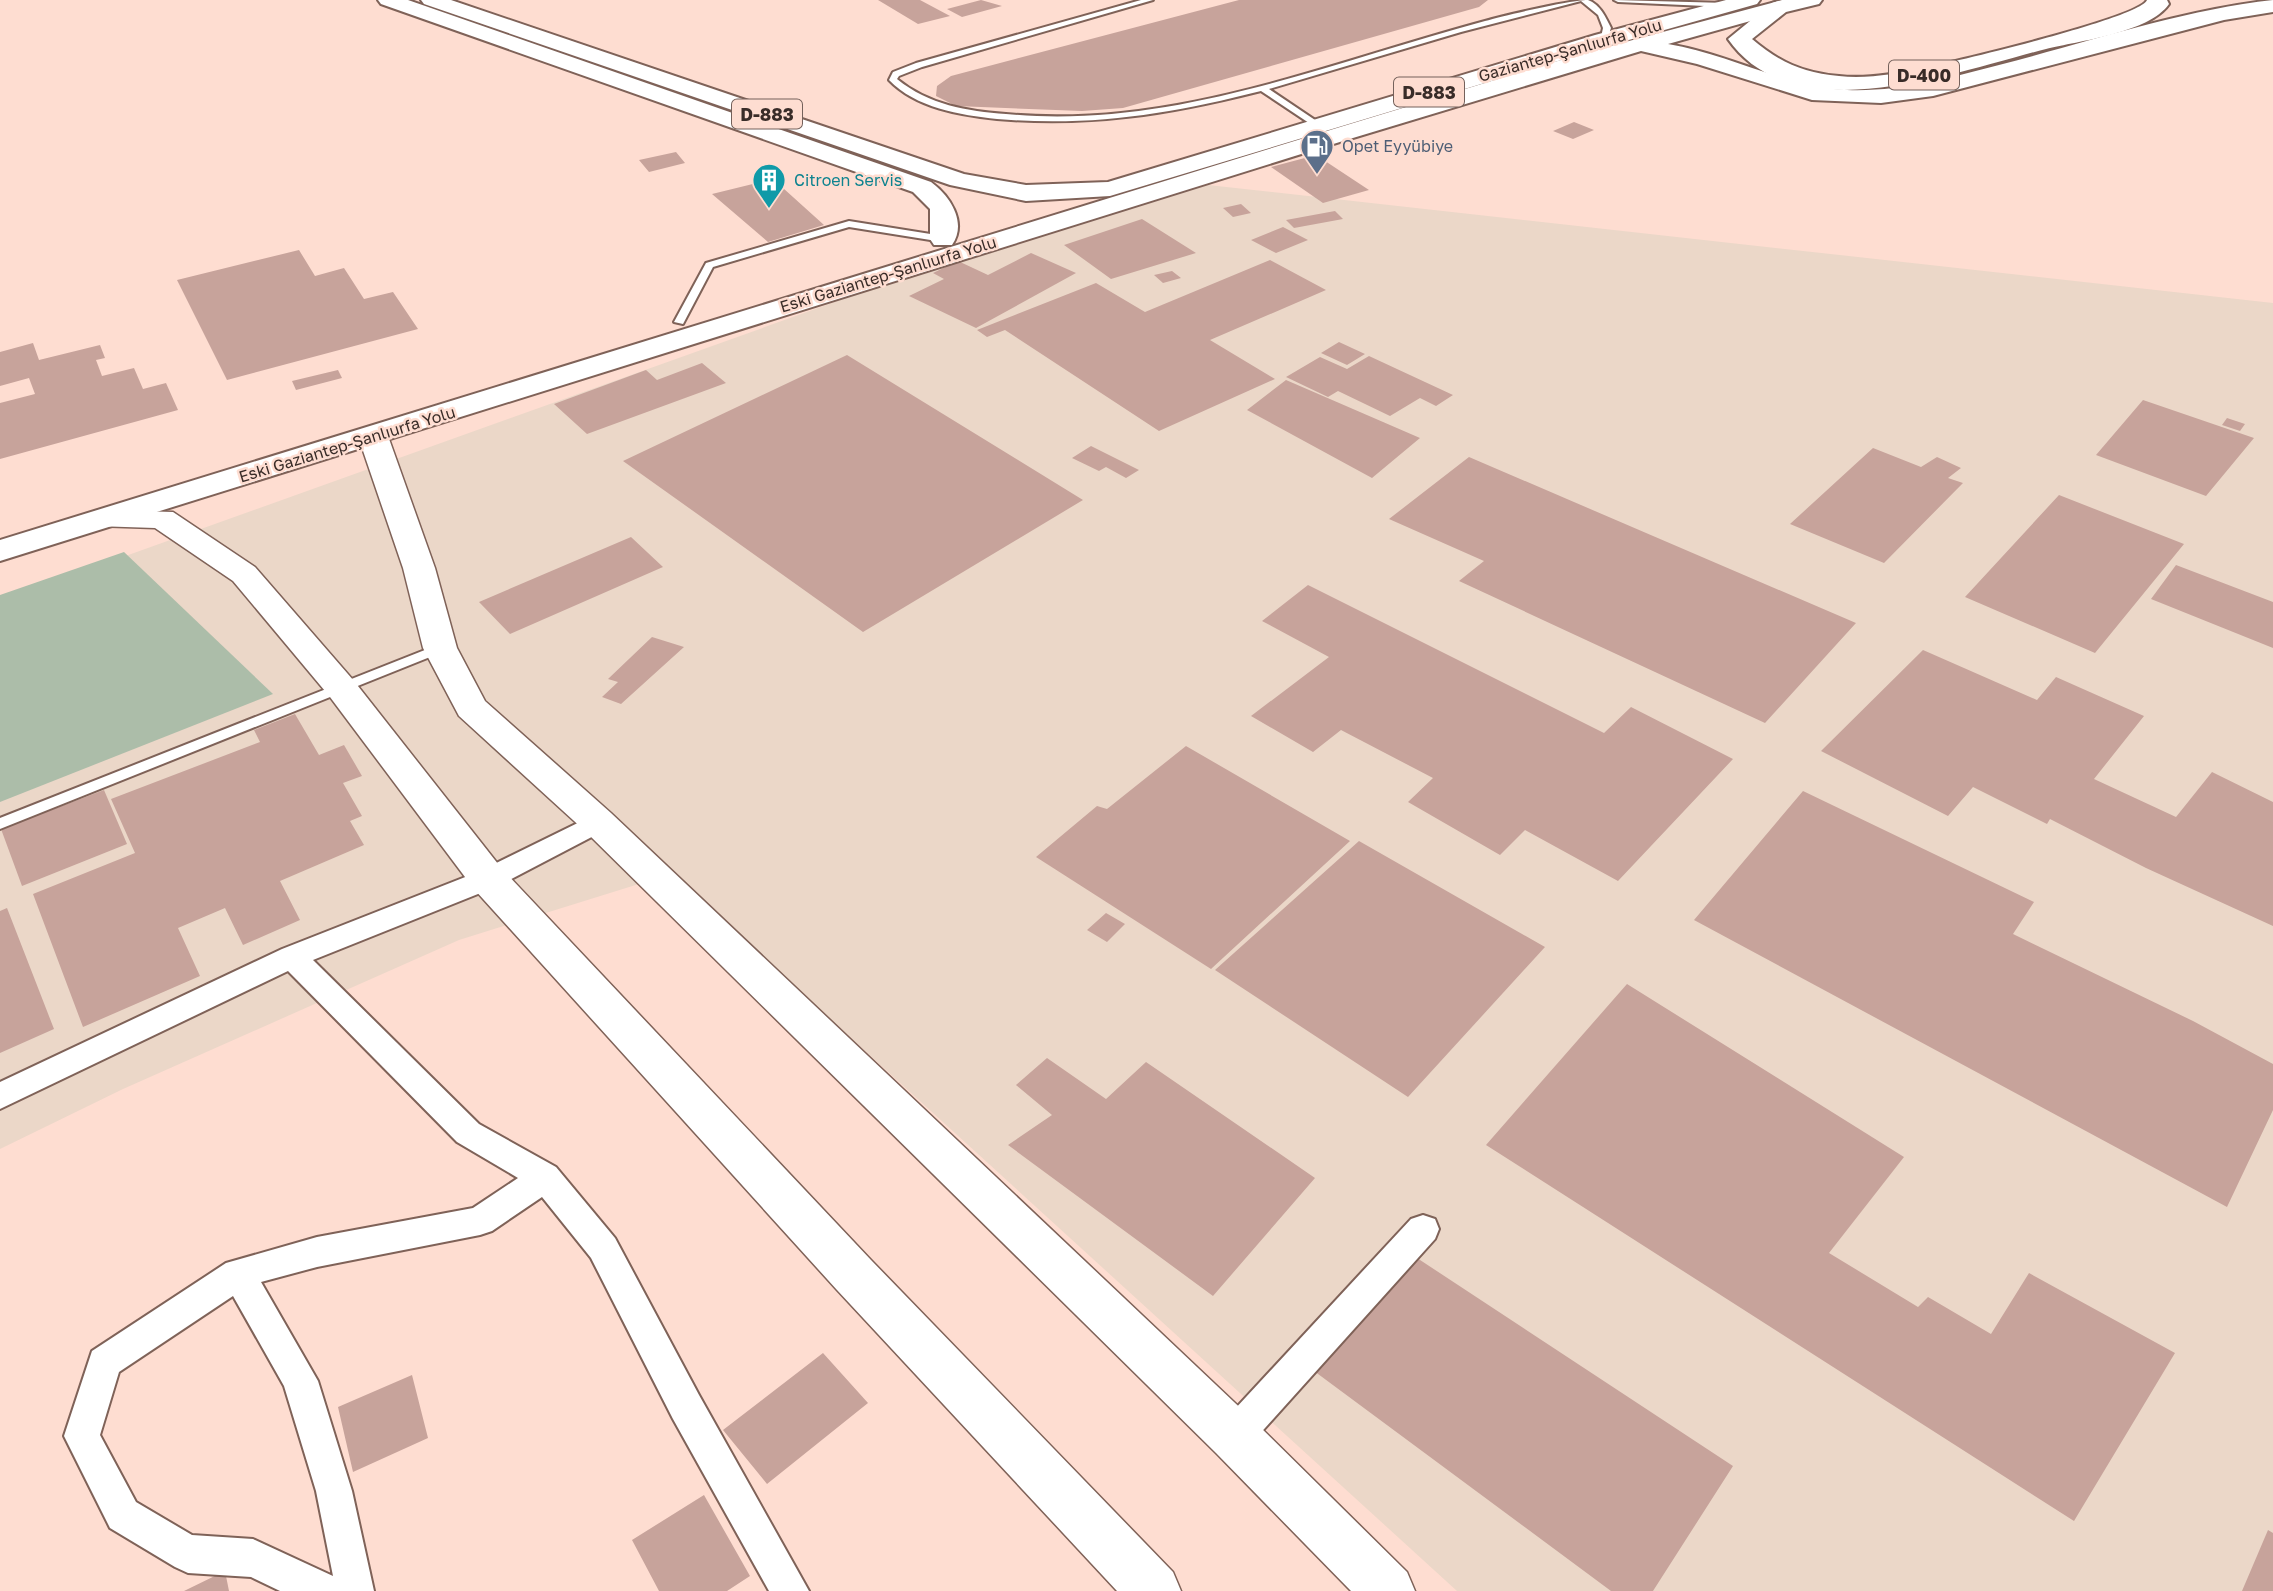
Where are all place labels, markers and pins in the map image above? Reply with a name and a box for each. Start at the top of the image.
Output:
fuel station icon: Opet Eyyübiye [1298,127,1336,176]
place label: Opet Eyyübiye [1342,136,1453,156]
building icon: Citroen Servis [750,161,788,210]
place label: Citroen Servis [794,170,902,190]

